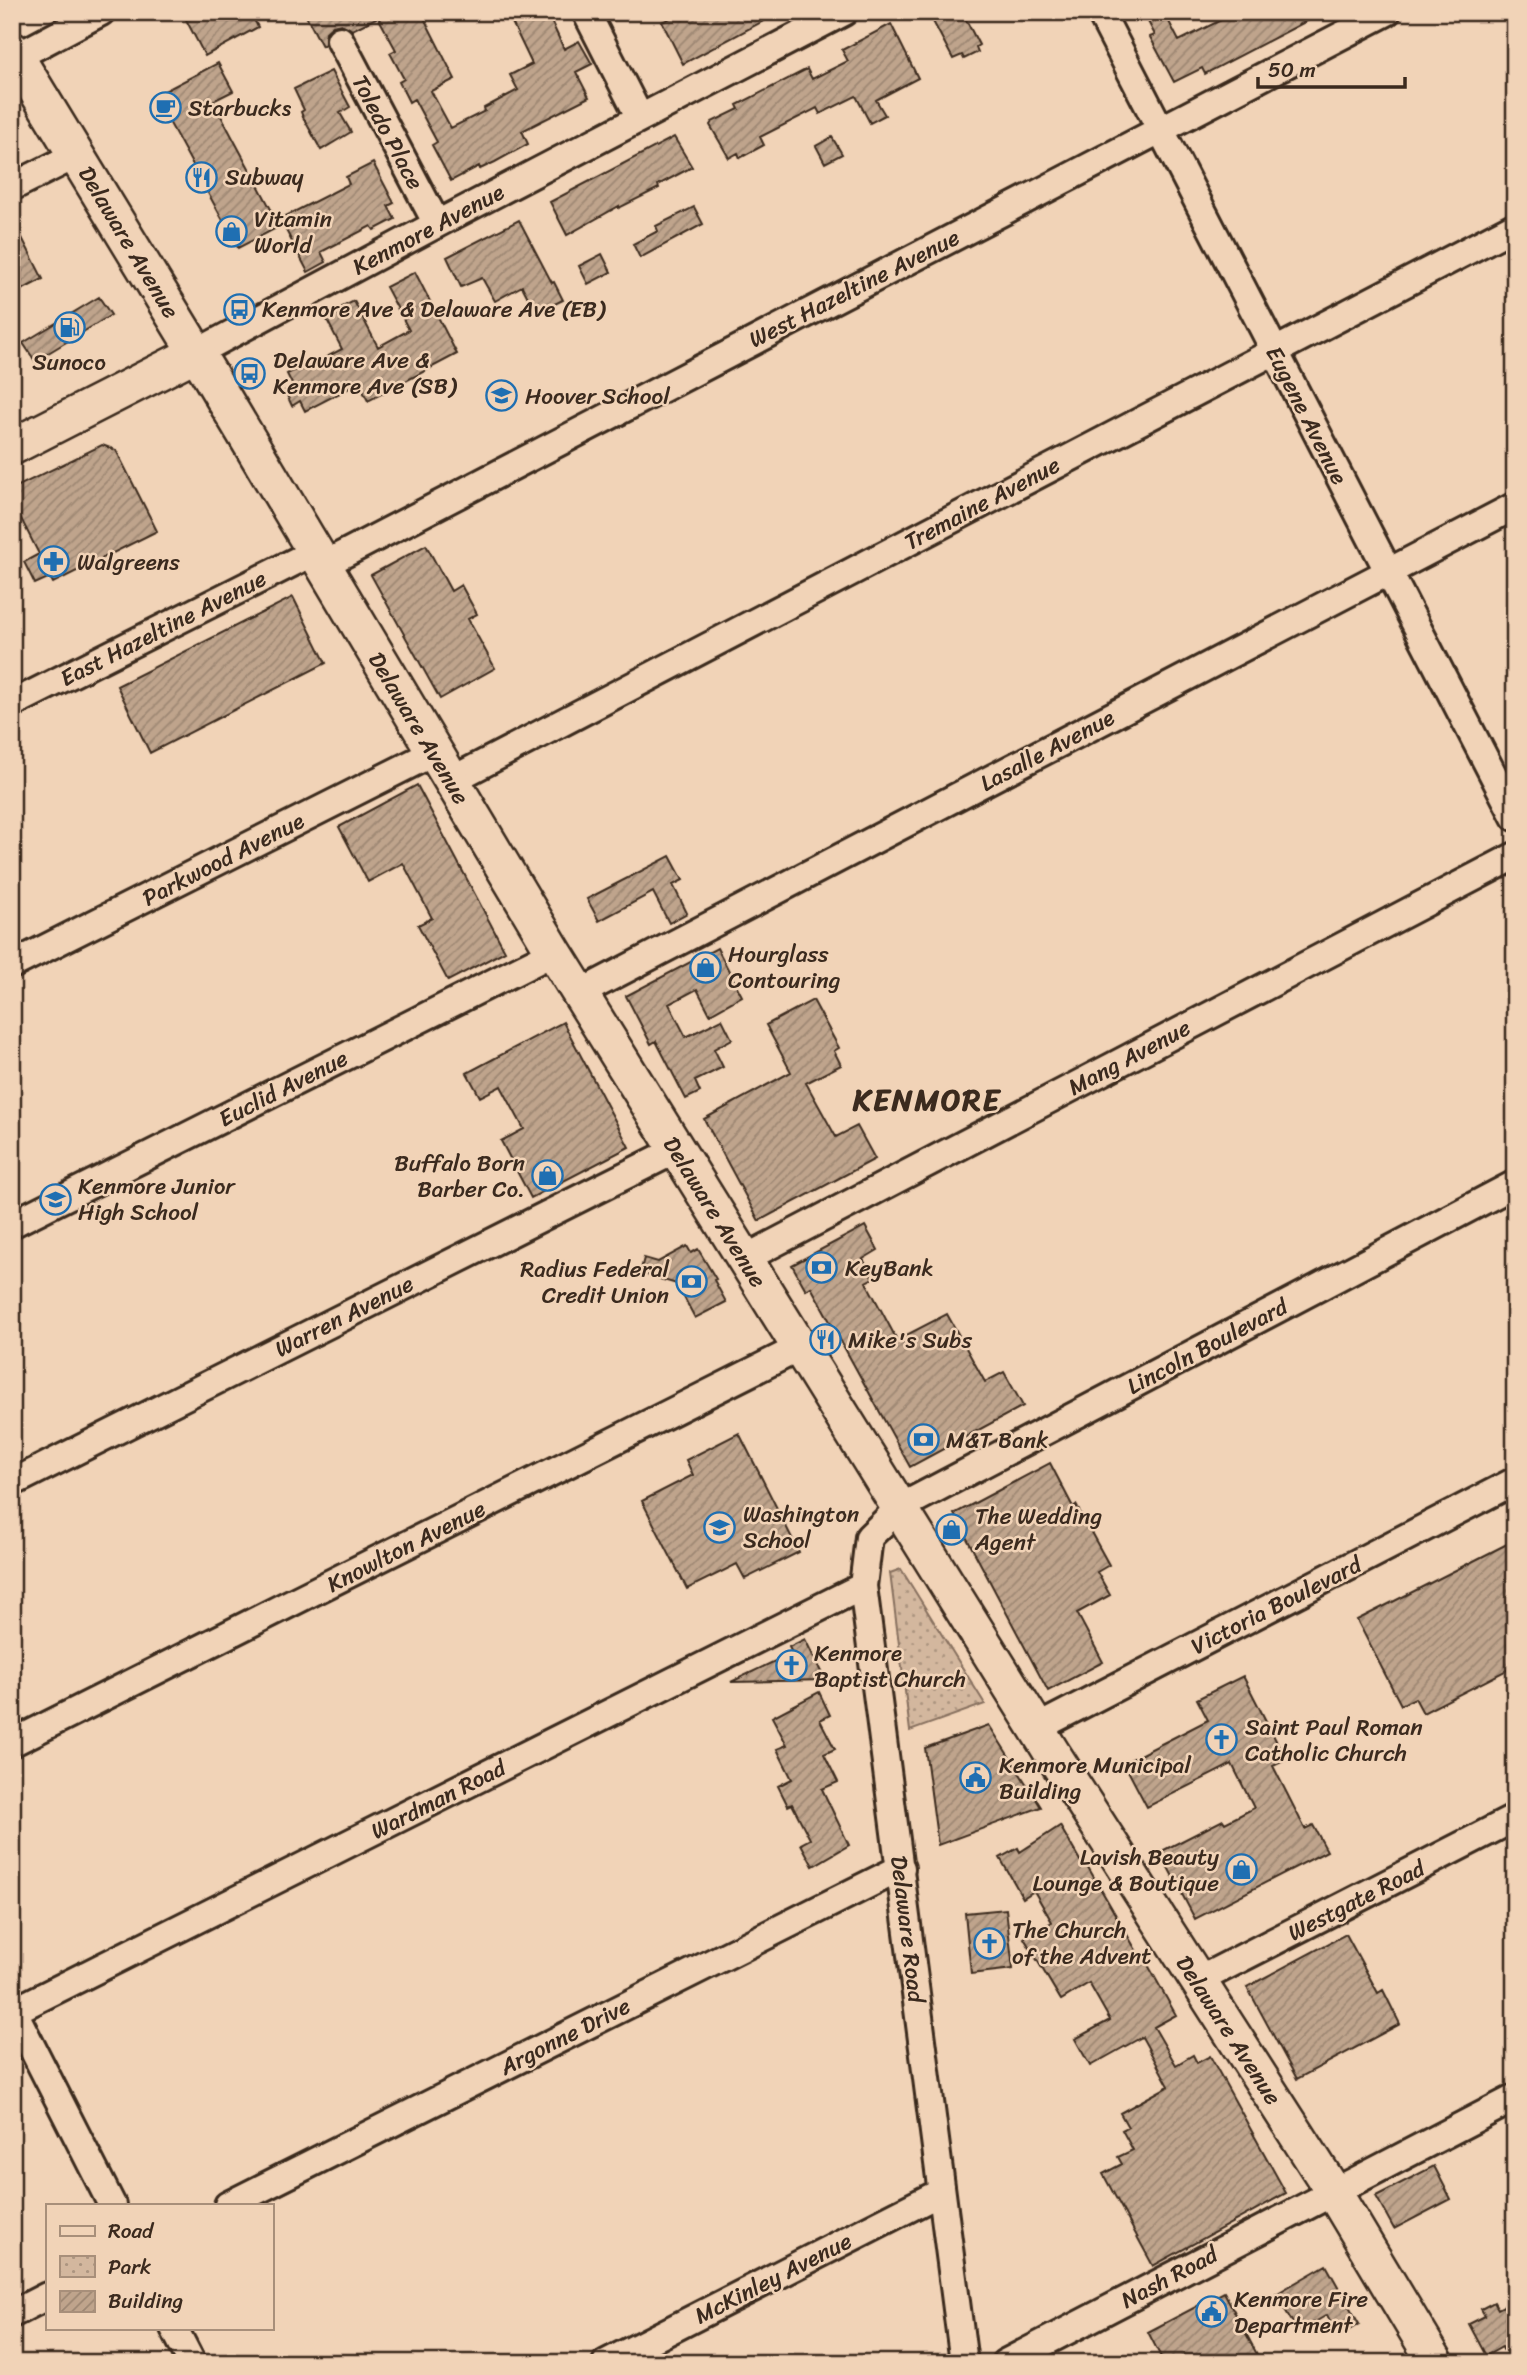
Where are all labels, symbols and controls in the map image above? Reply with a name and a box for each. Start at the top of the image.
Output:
scale bar [1258,46,1404,90]
text: 50 m [1268,51,1316,89]
street label: Toledo Place [340,67,435,197]
place label: Starbucks [188,88,292,129]
cafe icon: Starbucks [148,91,182,125]
place label: Subway [225,157,304,198]
street label: Delaware Avenue [67,158,191,327]
restaurant icon: Subway [185,160,219,194]
street label: Kenmore Avenue [345,172,512,287]
place label: Vitamin World [254,199,333,266]
shop icon: Vitamin World [214,215,248,249]
street label: West Hazeltine Avenue [741,217,967,360]
place label: Kenmore Ave & Delaware Ave (EB) [262,289,607,330]
bus stop icon: Kenmore Ave & Delaware Ave (EB) [222,292,256,326]
fuel station icon: Sunoco [52,311,86,345]
street label: Eugene Avenue [1254,338,1359,492]
place label: Delaware Ave & Kenmore Ave (SB) [273,340,458,407]
place label: Sunoco [32,342,106,383]
bus stop icon: Delaware Ave & Kenmore Ave (SB) [233,356,267,390]
place label: Hoover School [525,376,670,417]
school or university icon: Hoover School [485,379,519,413]
street label: Tremaine Avenue [897,445,1068,562]
place label: Walgreens [77,542,180,583]
pharmacy icon: Walgreens [37,545,71,579]
street label: East Hazeltine Avenue [53,558,274,698]
street label: Delaware Avenue [357,644,481,813]
street label: Lasalle Avenue [972,698,1122,803]
street label: Parkwood Avenue [135,801,312,918]
place label: Hourglass Contouring [728,934,841,1001]
shop icon: Hourglass Contouring [688,950,722,984]
street label: Mang Avenue [1060,1008,1198,1107]
street label: Euclid Avenue [211,1038,355,1139]
district label: KENMORE [852,1073,1002,1127]
street label: Delaware Avenue [651,1128,778,1296]
place label: Buffalo Born Barber Co. [394,1143,525,1210]
shop icon: Buffalo Born Barber Co. [531,1159,565,1193]
place label: Kenmore Junior High School [78,1166,236,1233]
school or university icon: Kenmore Junior High School [38,1182,72,1216]
place label: KeyBank [845,1248,934,1289]
place label: Radius Federal Credit Union [520,1249,669,1316]
bank icon: KeyBank [805,1251,839,1285]
street label: Warren Avenue [267,1264,421,1369]
bank icon: Radius Federal Credit Union [675,1265,709,1299]
street label: Lincoln Boulevard [1119,1286,1297,1406]
place label: Mike's Subs [848,1320,972,1361]
restaurant icon: Mike's Subs [808,1323,842,1357]
place label: M&T Bank [946,1420,1048,1461]
bank icon: M&T Bank [906,1423,940,1457]
street label: Knowlton Avenue [319,1489,493,1604]
place label: Washington School [743,1494,860,1561]
place label: The Wedding Agent [974,1496,1102,1563]
school or university icon: Washington School [703,1510,737,1544]
shop icon: The Wedding Agent [935,1512,969,1546]
street label: Victoria Boulevard [1184,1544,1371,1666]
place label: Kenmore Baptist Church [814,1633,966,1700]
church icon: Kenmore Baptist Church [774,1649,808,1683]
place label: Saint Paul Roman Catholic Church [1245,1707,1423,1774]
church icon: Saint Paul Roman Catholic Church [1205,1723,1239,1757]
place label: Kenmore Municipal Building [999,1745,1191,1812]
street label: Wardman Road [363,1747,515,1851]
public building icon: Kenmore Municipal Building [959,1761,993,1795]
place label: Lavish Beauty Lounge & Boutique [1032,1837,1219,1904]
street label: Westgate Road [1280,1847,1434,1953]
street label: Delaware Road [878,1853,937,2007]
shop icon: Lavish Beauty Lounge & Boutique [1225,1853,1259,1887]
place label: The Church of the Advent [1012,1910,1151,1977]
church icon: The Church of the Advent [972,1926,1006,1960]
street label: Delaware Avenue [1164,1947,1293,2114]
street label: Argonne Drive [492,1986,638,2088]
legend [46,2204,273,2330]
text: Road [108,2212,155,2250]
street label: McKinley Avenue [687,2221,860,2336]
street label: Nash Road [1113,2234,1227,2320]
text: Park [108,2248,151,2286]
place label: Kenmore Fire Department [1234,2279,1368,2346]
text: Building [108,2282,184,2320]
public building icon: Kenmore Fire Department [1194,2295,1228,2329]

